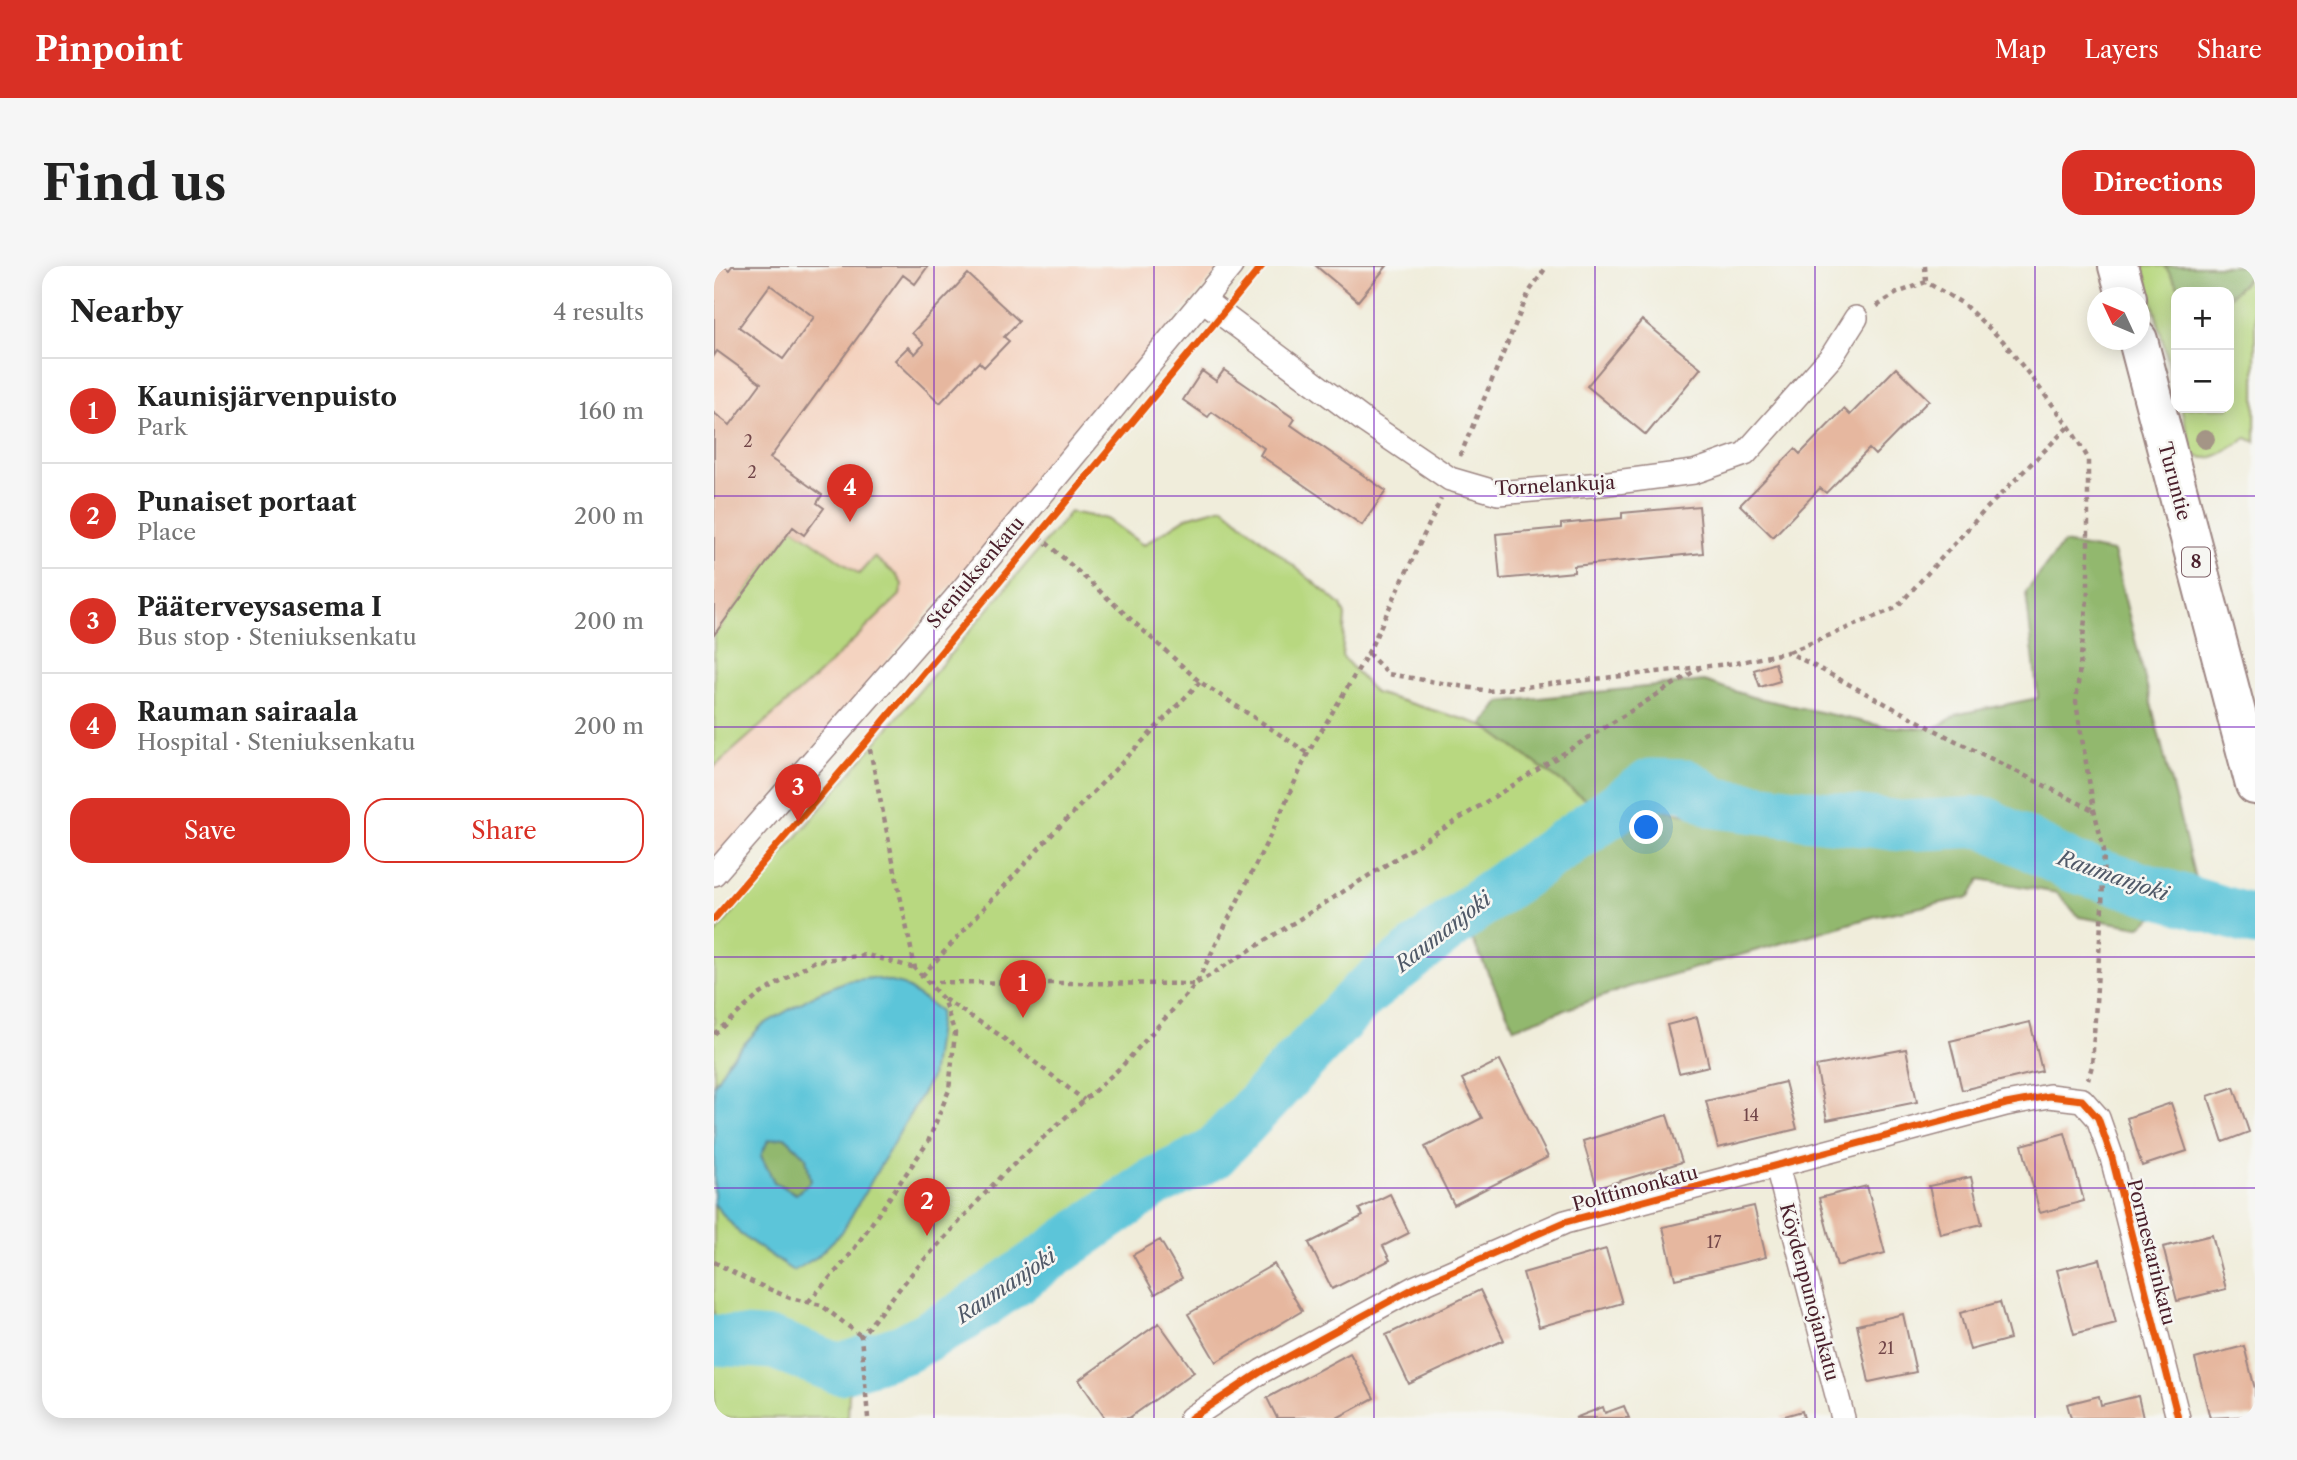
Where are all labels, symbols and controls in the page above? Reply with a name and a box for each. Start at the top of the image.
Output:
text: Pinpoint [35,29,183,70]
text: Map [1995,35,2046,64]
text: Layers [2084,35,2159,64]
text: Share [2197,35,2262,64]
button: Directions [2062,150,2255,215]
text: Find us [42,152,226,213]
north arrow [2087,287,2150,350]
map controls [2171,287,2234,413]
button: + [2171,287,2234,350]
text: Nearby [70,293,183,330]
text: 4 results [553,298,644,326]
button: − [2171,350,2234,413]
text: Kaunisjärvenpuisto [137,381,397,413]
text: 1 [88,397,98,425]
text: 160 m [579,397,644,425]
text: Park [137,413,187,441]
house number: 2 [743,431,753,451]
street label: Turuntie [2153,440,2196,523]
house number: 2 [747,462,757,482]
pin: 4 [827,464,873,522]
street label: Tornelankuja [1494,471,1616,500]
text: Punaiset portaat [137,486,356,518]
text: 2 [86,502,100,530]
text: 200 m [574,502,644,530]
street label: Steniuksenkatu [922,511,1029,633]
text: Place [137,518,196,546]
road number: 8 [2182,548,2210,576]
text: Pääterveysasema I [137,591,382,623]
text: 3 [87,607,100,635]
text: 200 m [574,607,644,635]
text: Bus stop · Steniuksenkatu [137,623,417,651]
text: Rauman sairaala [137,696,358,728]
text: 4 [86,712,100,740]
text: 200 m [574,712,644,740]
text: Hospital · Steniuksenkatu [137,728,415,756]
pin: 3 [775,764,821,822]
button: Save [70,798,350,863]
button: Share [364,798,644,863]
your location [1629,810,1663,844]
water label: Raumanjoki [2053,844,2173,907]
water label: Raumanjoki [1388,885,1497,978]
pin: 1 [1000,960,1046,1018]
house number: 14 [1743,1105,1759,1125]
street label: Polttimonkatu [1570,1161,1701,1216]
street label: Pormestarinkatu [2122,1177,2181,1328]
pin: 2 [904,1178,950,1236]
street label: Köydenpunojankatu [1775,1201,1844,1384]
house number: 17 [1707,1232,1721,1252]
water label: Raumanjoki [949,1242,1062,1329]
house number: 21 [1878,1338,1894,1358]

